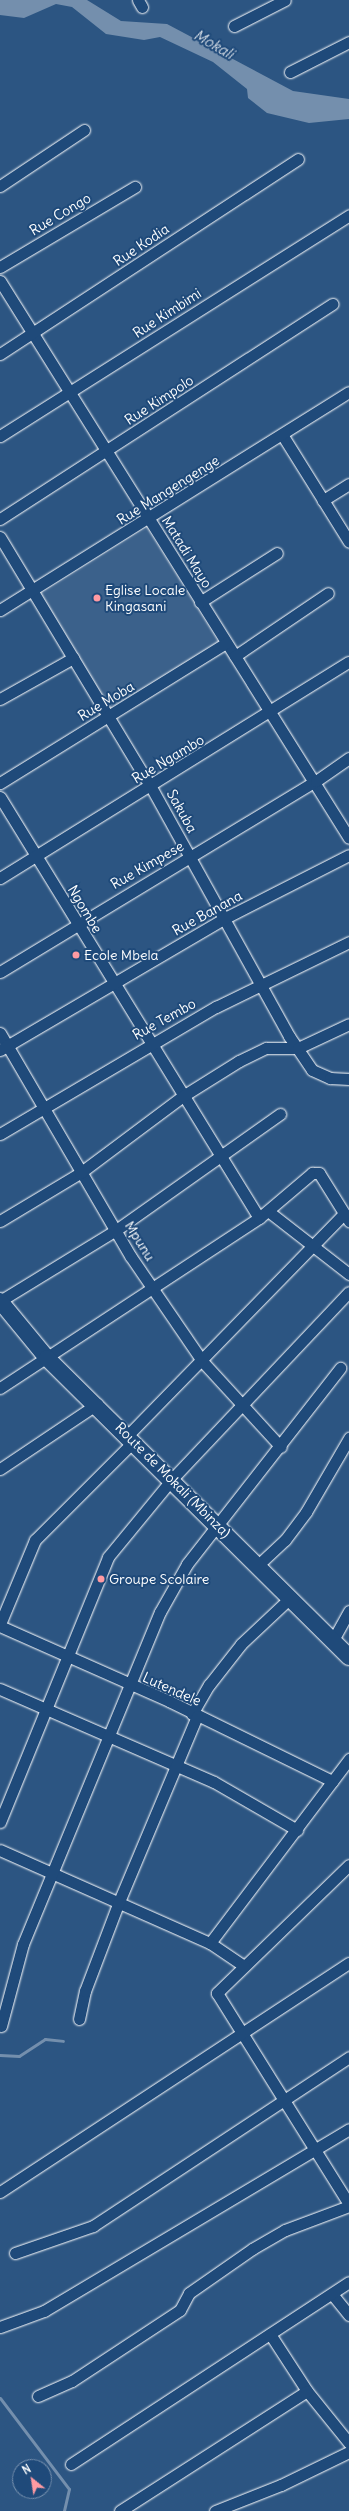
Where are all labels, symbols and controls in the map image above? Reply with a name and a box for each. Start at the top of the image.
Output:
water label: Mokali [191,25,237,63]
street label: Rue Congo [26,189,94,239]
street label: Rue Kodia [110,220,172,270]
street label: Rue Kimbimi [130,285,204,341]
street label: Rue Kimpolo [121,372,197,428]
street label: Rue Mangengenge [114,452,222,528]
street label: Matadi Mayo [158,513,216,591]
place label: Eglise Locale Kingasani [105,582,185,614]
marker: Eglise Locale Kingasani [92,593,102,603]
street label: Rue Moba [75,678,137,724]
street label: Rue Ngambo [129,731,207,787]
street label: Sakuba [163,786,201,836]
street label: Rue Kimpese [108,837,186,893]
street label: Ngombe [64,882,106,936]
street label: Rue Banana [169,887,245,939]
place label: Ecole Mbela [84,947,159,963]
marker: Ecole Mbela [71,950,81,960]
street label: Rue Tembo [130,995,198,1043]
street label: Mpunu [121,1218,159,1264]
street label: Route de Mokali (Mbinza) [112,1419,234,1541]
place label: Groupe Scolaire [109,1571,209,1587]
marker: Groupe Scolaire [96,1574,106,1584]
street label: Lutendele [140,1669,204,1709]
north arrow [12,2459,52,2499]
text: N [20,2462,33,2477]

